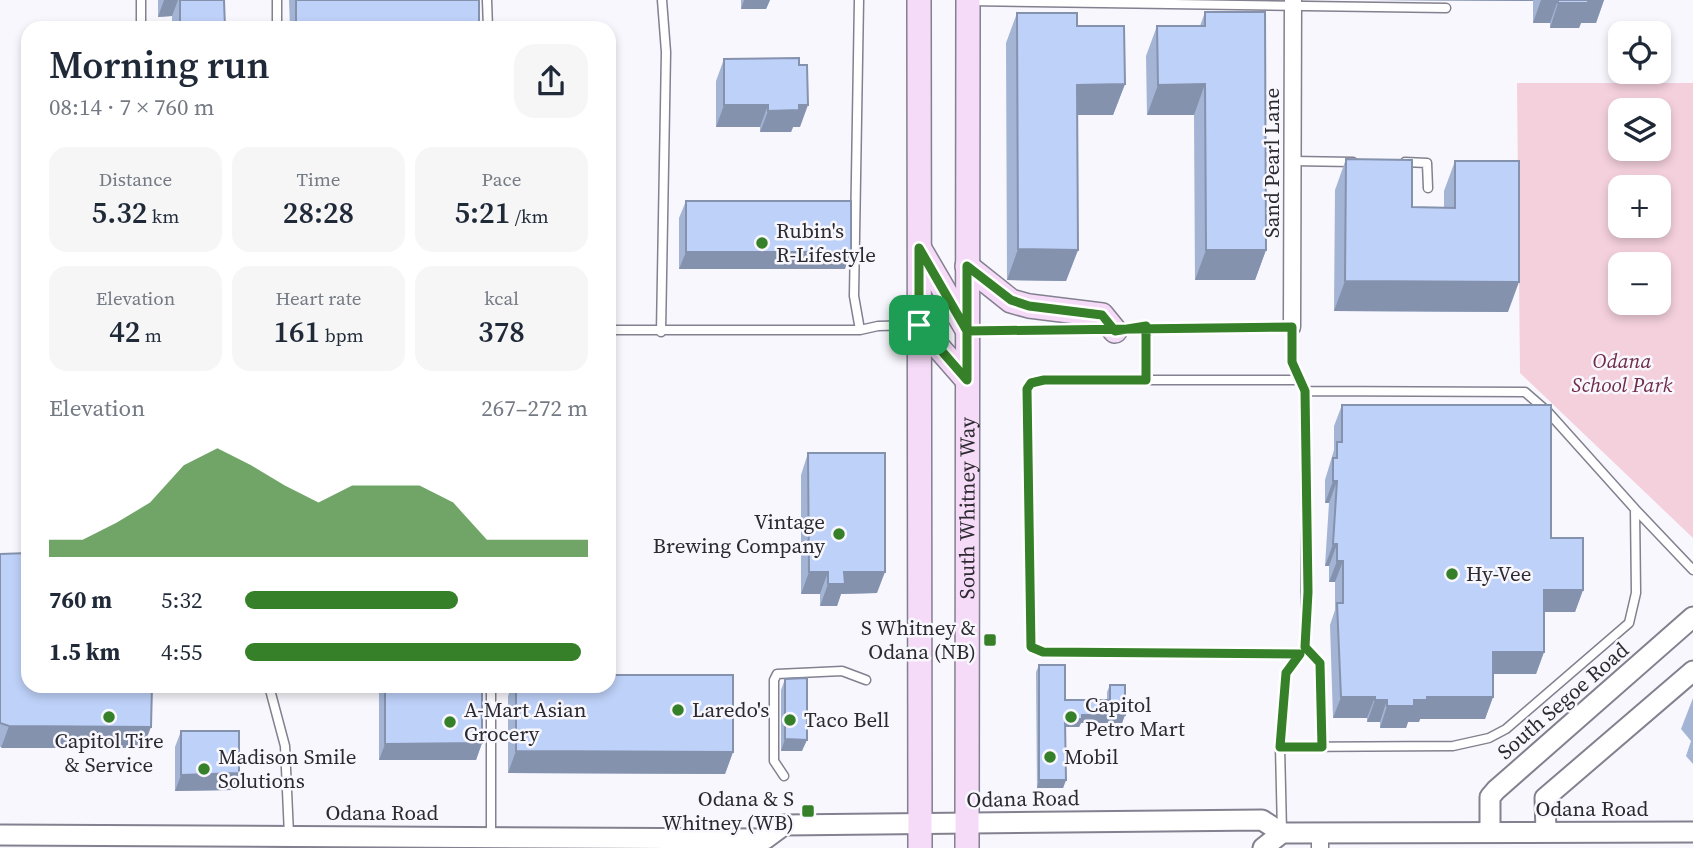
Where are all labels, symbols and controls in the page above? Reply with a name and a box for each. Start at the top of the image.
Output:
map controls [1608,21,1671,315]
button: locate [1608,21,1671,84]
text: Morning run [49,39,270,91]
button: share [514,44,588,118]
street label: Sand Pearl Lane [1257,88,1286,238]
text: 08:14 · 7 × 760 m [49,91,215,123]
button: layers [1608,98,1671,161]
text: Distance [99,166,172,192]
text: Time [297,166,340,192]
text: Pace [482,166,521,192]
button: + [1608,175,1671,238]
text: 5.32 [92,192,147,233]
text: 28:28 [283,192,354,233]
text: 5:21 [454,192,510,233]
text: km [147,203,179,229]
text: /km [510,203,549,229]
place label: Rubin's R-Lifestyle [776,216,876,269]
marker: Rubin's R-Lifestyle [754,235,770,251]
button: − [1608,252,1671,315]
text: Elevation [96,285,175,311]
text: Heart rate [275,285,362,311]
text: kcal [484,285,519,311]
pin [889,295,949,355]
icon: arrive [900,306,938,344]
text: 42 [109,311,140,352]
text: 161 [273,311,320,352]
text: 378 [478,311,525,352]
text: m [140,322,162,348]
text: bpm [320,322,364,348]
park label: Odana School Park [1572,346,1672,399]
text: Elevation [49,392,145,424]
text: 267–272 m [481,392,588,424]
street label: South Whitney Way [952,417,982,599]
place label: Vintage Brewing Company [653,507,825,560]
marker: Vintage Brewing Company [831,526,847,542]
place label: Hy-Vee [1466,559,1531,588]
marker: Hy-Vee [1444,566,1460,582]
text: 760 m [49,584,112,616]
text: 5:32 [161,584,202,616]
place label: S Whitney & Odana (NB) [861,613,976,666]
marker: S Whitney & Odana (NB) [982,632,998,648]
street label: South Segoe Road [1491,635,1635,766]
text: 1.5 km [49,636,120,668]
text: 4:55 [161,636,202,668]
place label: Capitol Petro Mart [1085,690,1185,743]
place label: A-Mart Asian Grocery [464,695,587,748]
place label: Laredo's [692,695,769,724]
marker: Laredo's [670,702,686,718]
place label: Taco Bell [804,705,889,734]
marker: Capitol Tire & Service [101,709,117,725]
marker: Capitol Petro Mart [1063,709,1079,725]
marker: Taco Bell [782,712,798,728]
marker: A-Mart Asian Grocery [442,714,458,730]
place label: Capitol Tire & Service [54,726,164,779]
place label: Madison Smile Solutions [218,742,357,795]
place label: Mobil [1064,742,1118,771]
marker: Mobil [1042,749,1058,765]
marker: Madison Smile Solutions [196,761,212,777]
street label: Odana Road [966,783,1080,814]
place label: Odana & S Whitney (WB) [662,784,794,837]
street label: Odana Road [1535,794,1649,823]
street label: Odana Road [325,798,439,827]
marker: Odana & S Whitney (WB) [800,803,816,819]

